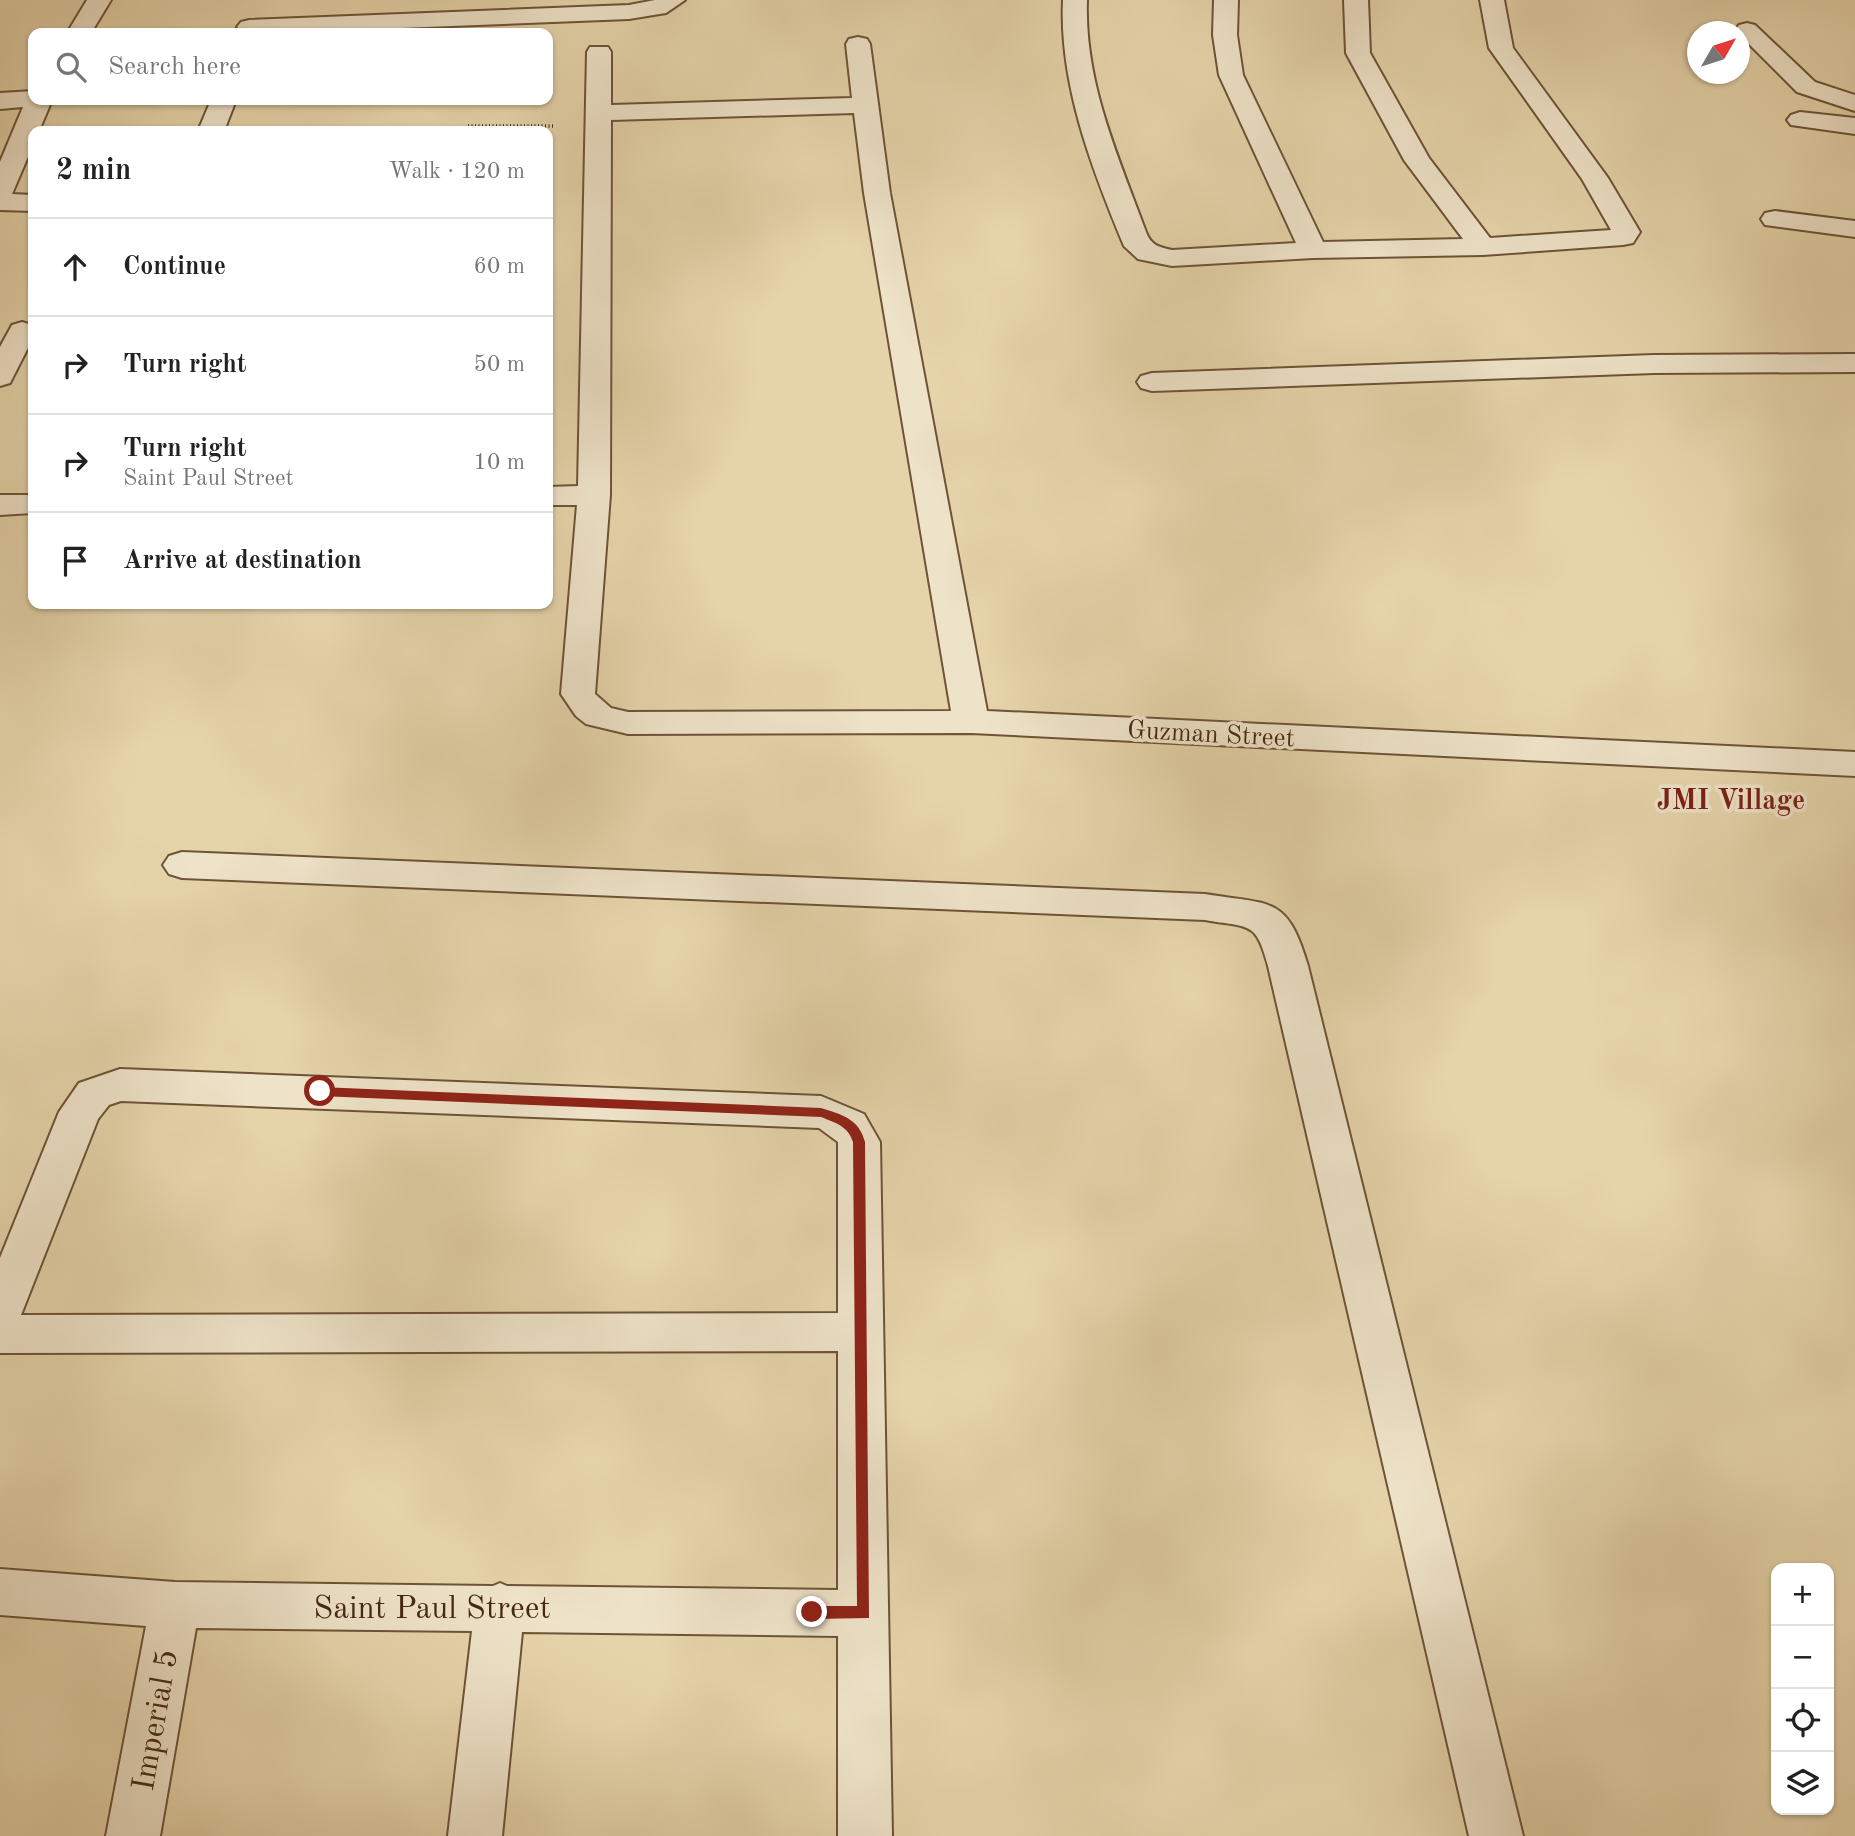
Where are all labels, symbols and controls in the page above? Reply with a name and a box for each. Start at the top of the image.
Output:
north arrow [1687,21,1750,84]
search box [28,28,553,105]
icon: search [52,48,90,86]
text: Search here [108,54,241,80]
text: 2 min [56,156,131,186]
text: Walk · 120 m [389,160,525,183]
icon: ahead [56,248,94,286]
text: Continue [123,254,226,280]
text: 60 m [474,255,525,278]
icon: right [56,346,94,384]
text: Turn right [123,352,246,378]
text: 50 m [474,353,525,376]
text: Turn right [123,436,246,462]
icon: right [56,444,94,482]
text: 10 m [474,451,525,474]
text: Saint Paul Street [123,467,294,490]
icon: arrive [56,542,94,580]
text: Arrive at destination [123,548,362,574]
street label: Guzman Street [1126,718,1295,752]
district label: JMI Village [1657,788,1805,816]
route start [304,1075,335,1106]
map controls [1771,1563,1834,1815]
button: + [1771,1563,1834,1626]
street label: Saint Paul Street [313,1594,551,1626]
route end [796,1596,827,1627]
button: − [1771,1626,1834,1689]
street label: Imperial 5 [129,1647,185,1794]
button: locate [1771,1689,1834,1752]
button: layers [1771,1752,1834,1815]

